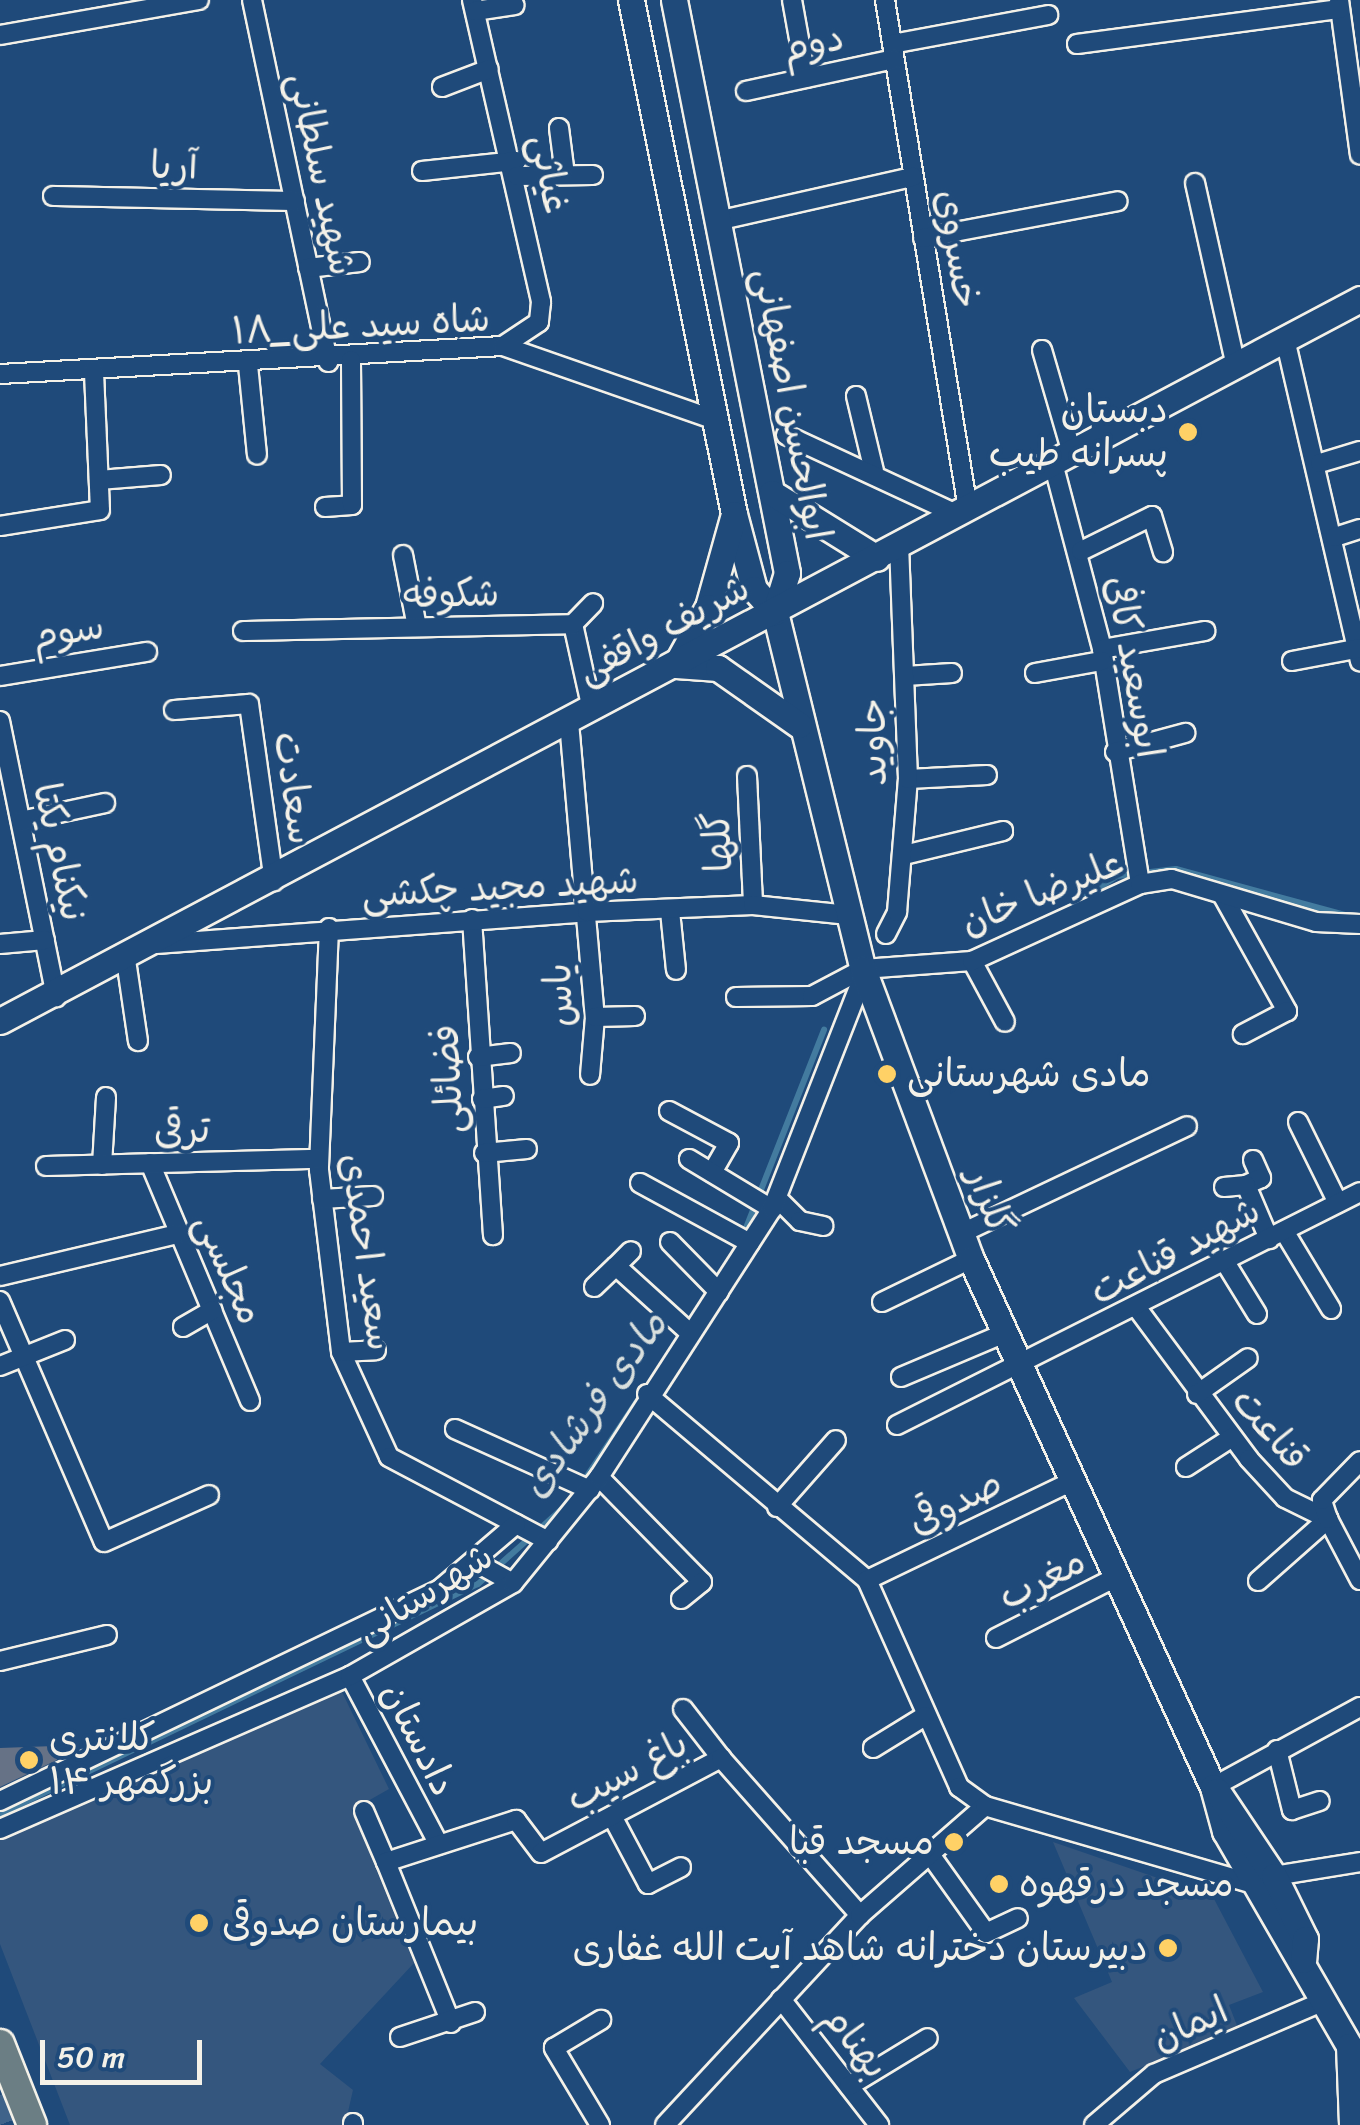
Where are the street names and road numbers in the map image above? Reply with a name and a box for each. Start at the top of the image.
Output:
street label: دوم [778,14,848,72]
street label: شهید سلطانی [278,68,366,280]
street label: غیاثی [520,131,580,217]
street label: آریا [150,143,198,189]
street label: خسروی [926,186,990,312]
street label: ابوالحسن اصفهانی [743,264,841,544]
street label: ۱۸_شاه سید علی [231,295,491,355]
street label: شریف واقفی [569,565,757,693]
street label: شکوفه [402,570,500,618]
street label: ابوسعید کافی [1096,572,1172,762]
street label: سوم [29,603,107,659]
street label: جاوید [849,698,897,786]
street label: سعادت [264,729,324,847]
street label: نیکنام یکتا [23,779,97,925]
street label: گلها [694,811,742,873]
street label: علیرضا خان [954,839,1130,945]
street label: شهید مجید چکشی [360,857,640,917]
street label: یاس [535,962,583,1028]
street label: فضائلی [422,1023,474,1135]
street label: ترقی [153,1107,211,1153]
street label: سعید احمدی [331,1150,403,1354]
street label: گلزار [957,1161,1023,1241]
street label: شهید قناعت [1082,1187,1268,1315]
street label: مجلسی [184,1206,274,1332]
street label: قناعت [1222,1379,1318,1479]
street label: صدوقی [900,1460,1010,1544]
street label: شهرستانی [347,1533,501,1653]
street label: مغرب [991,1538,1093,1620]
street label: دادستان [371,1674,467,1804]
street label: باغ سیب [559,1720,695,1822]
street label: ایمان [1145,1987,1235,2061]
street label: بهنام [813,1996,899,2088]

